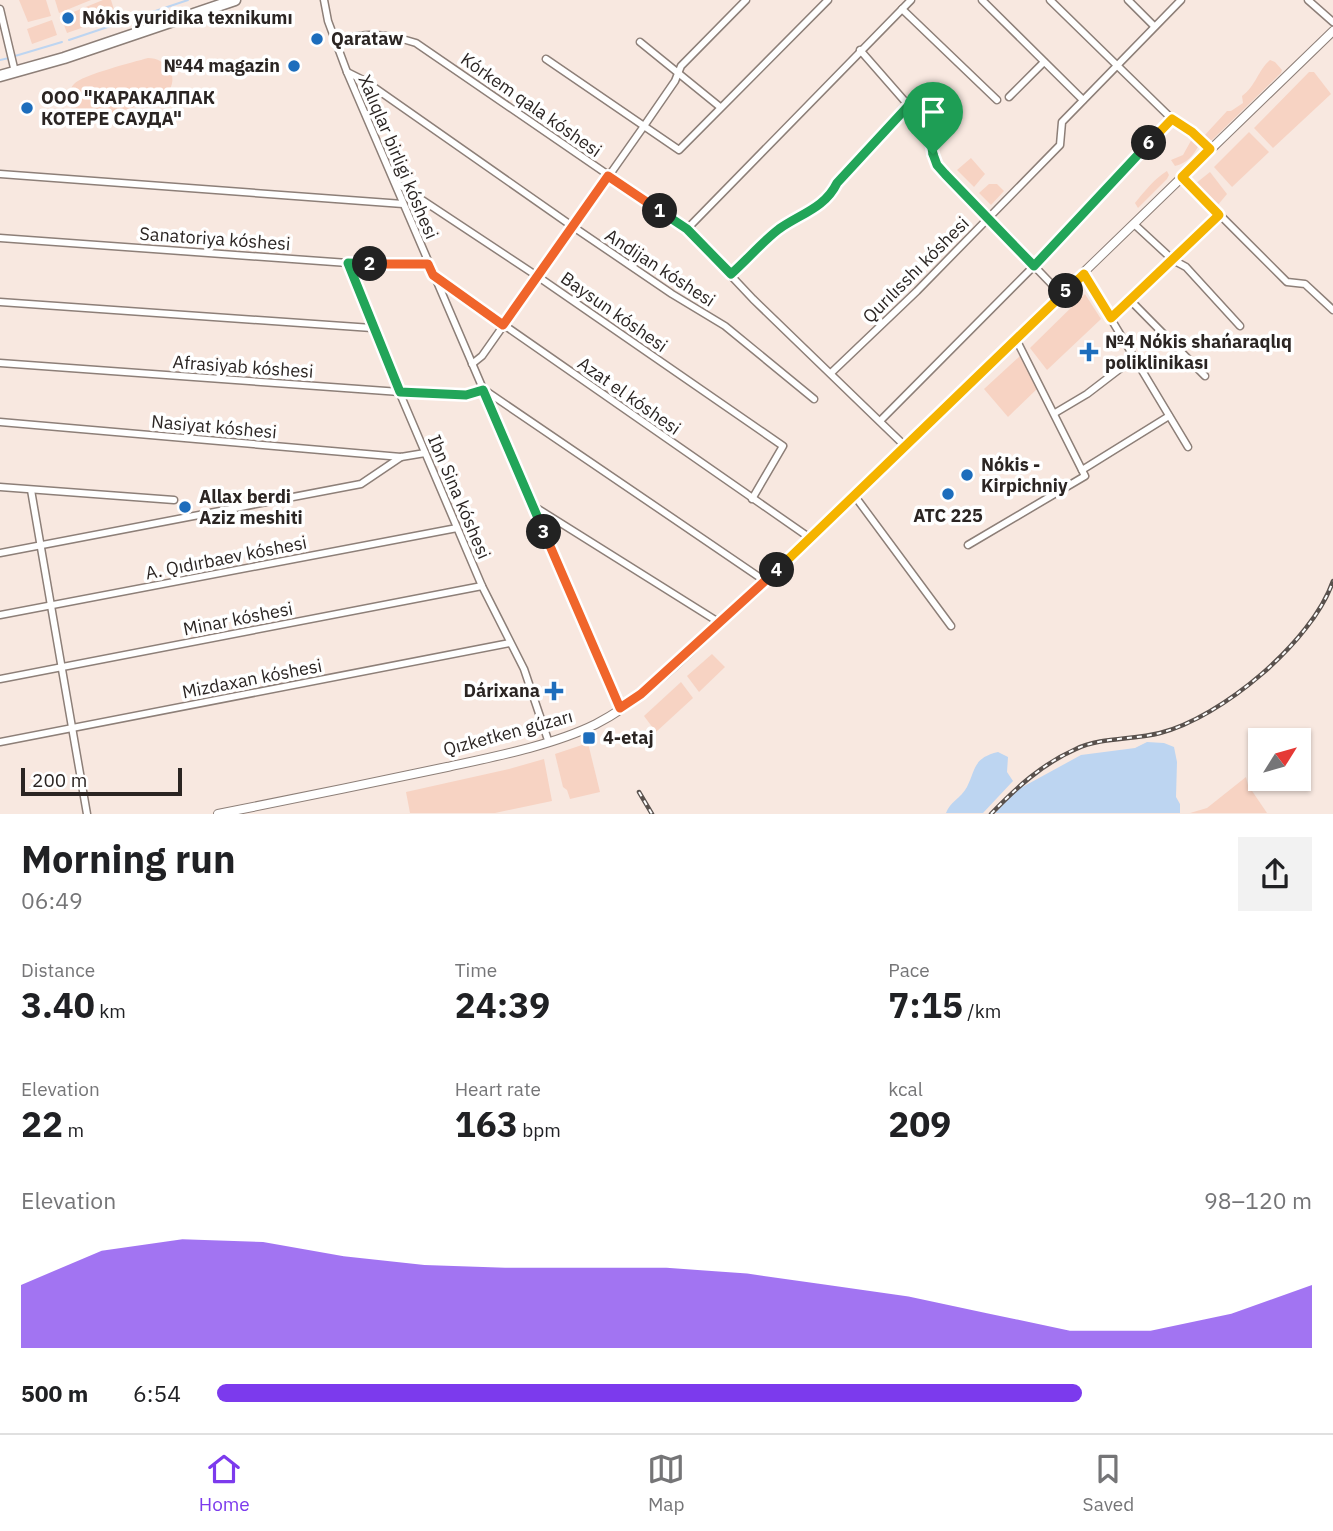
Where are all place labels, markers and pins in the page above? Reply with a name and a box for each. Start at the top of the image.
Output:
place label: Nókis yuridika texnikumı [82,6,293,29]
marker: Nókis yuridika texnikumı [60,10,76,26]
place label: Qarataw [331,27,403,50]
marker: Qarataw [309,31,325,47]
place label: №44 magazin [163,54,280,77]
marker: №44 magazin [286,58,302,74]
pin [903,82,963,154]
place label: ООО "КАРАКАЛПАК КОТЕРЕ САУДА" [41,86,215,130]
marker: ООО "КАРАКАЛПАК КОТЕРЕ САУДА" [19,100,35,116]
pin: 6 [1132,125,1166,160]
pin: 1 [642,194,678,228]
pin: 2 [352,246,388,282]
pin: 5 [1048,274,1084,308]
place label: №4 Nókis shańaraqlıq poliklinikası [1105,330,1292,374]
marker: №4 Nókis shańaraqlıq poliklinikası [1079,342,1099,362]
place label: Nókis - Kirpichniy [981,453,1068,497]
marker: Nókis - Kirpichniy [959,467,975,483]
place label: Allax berdi Aziz meshiti [199,485,303,529]
marker: АТС 225 [940,486,956,502]
marker: Allax berdi Aziz meshiti [177,499,193,515]
place label: АТС 225 [913,504,983,527]
pin: 3 [526,514,562,550]
pin: 4 [760,552,794,588]
place label: Dárixana [464,679,540,702]
marker: Dárixana [546,683,562,699]
place label: 4-etaj [603,726,654,749]
marker: 4-etaj [581,730,597,746]

